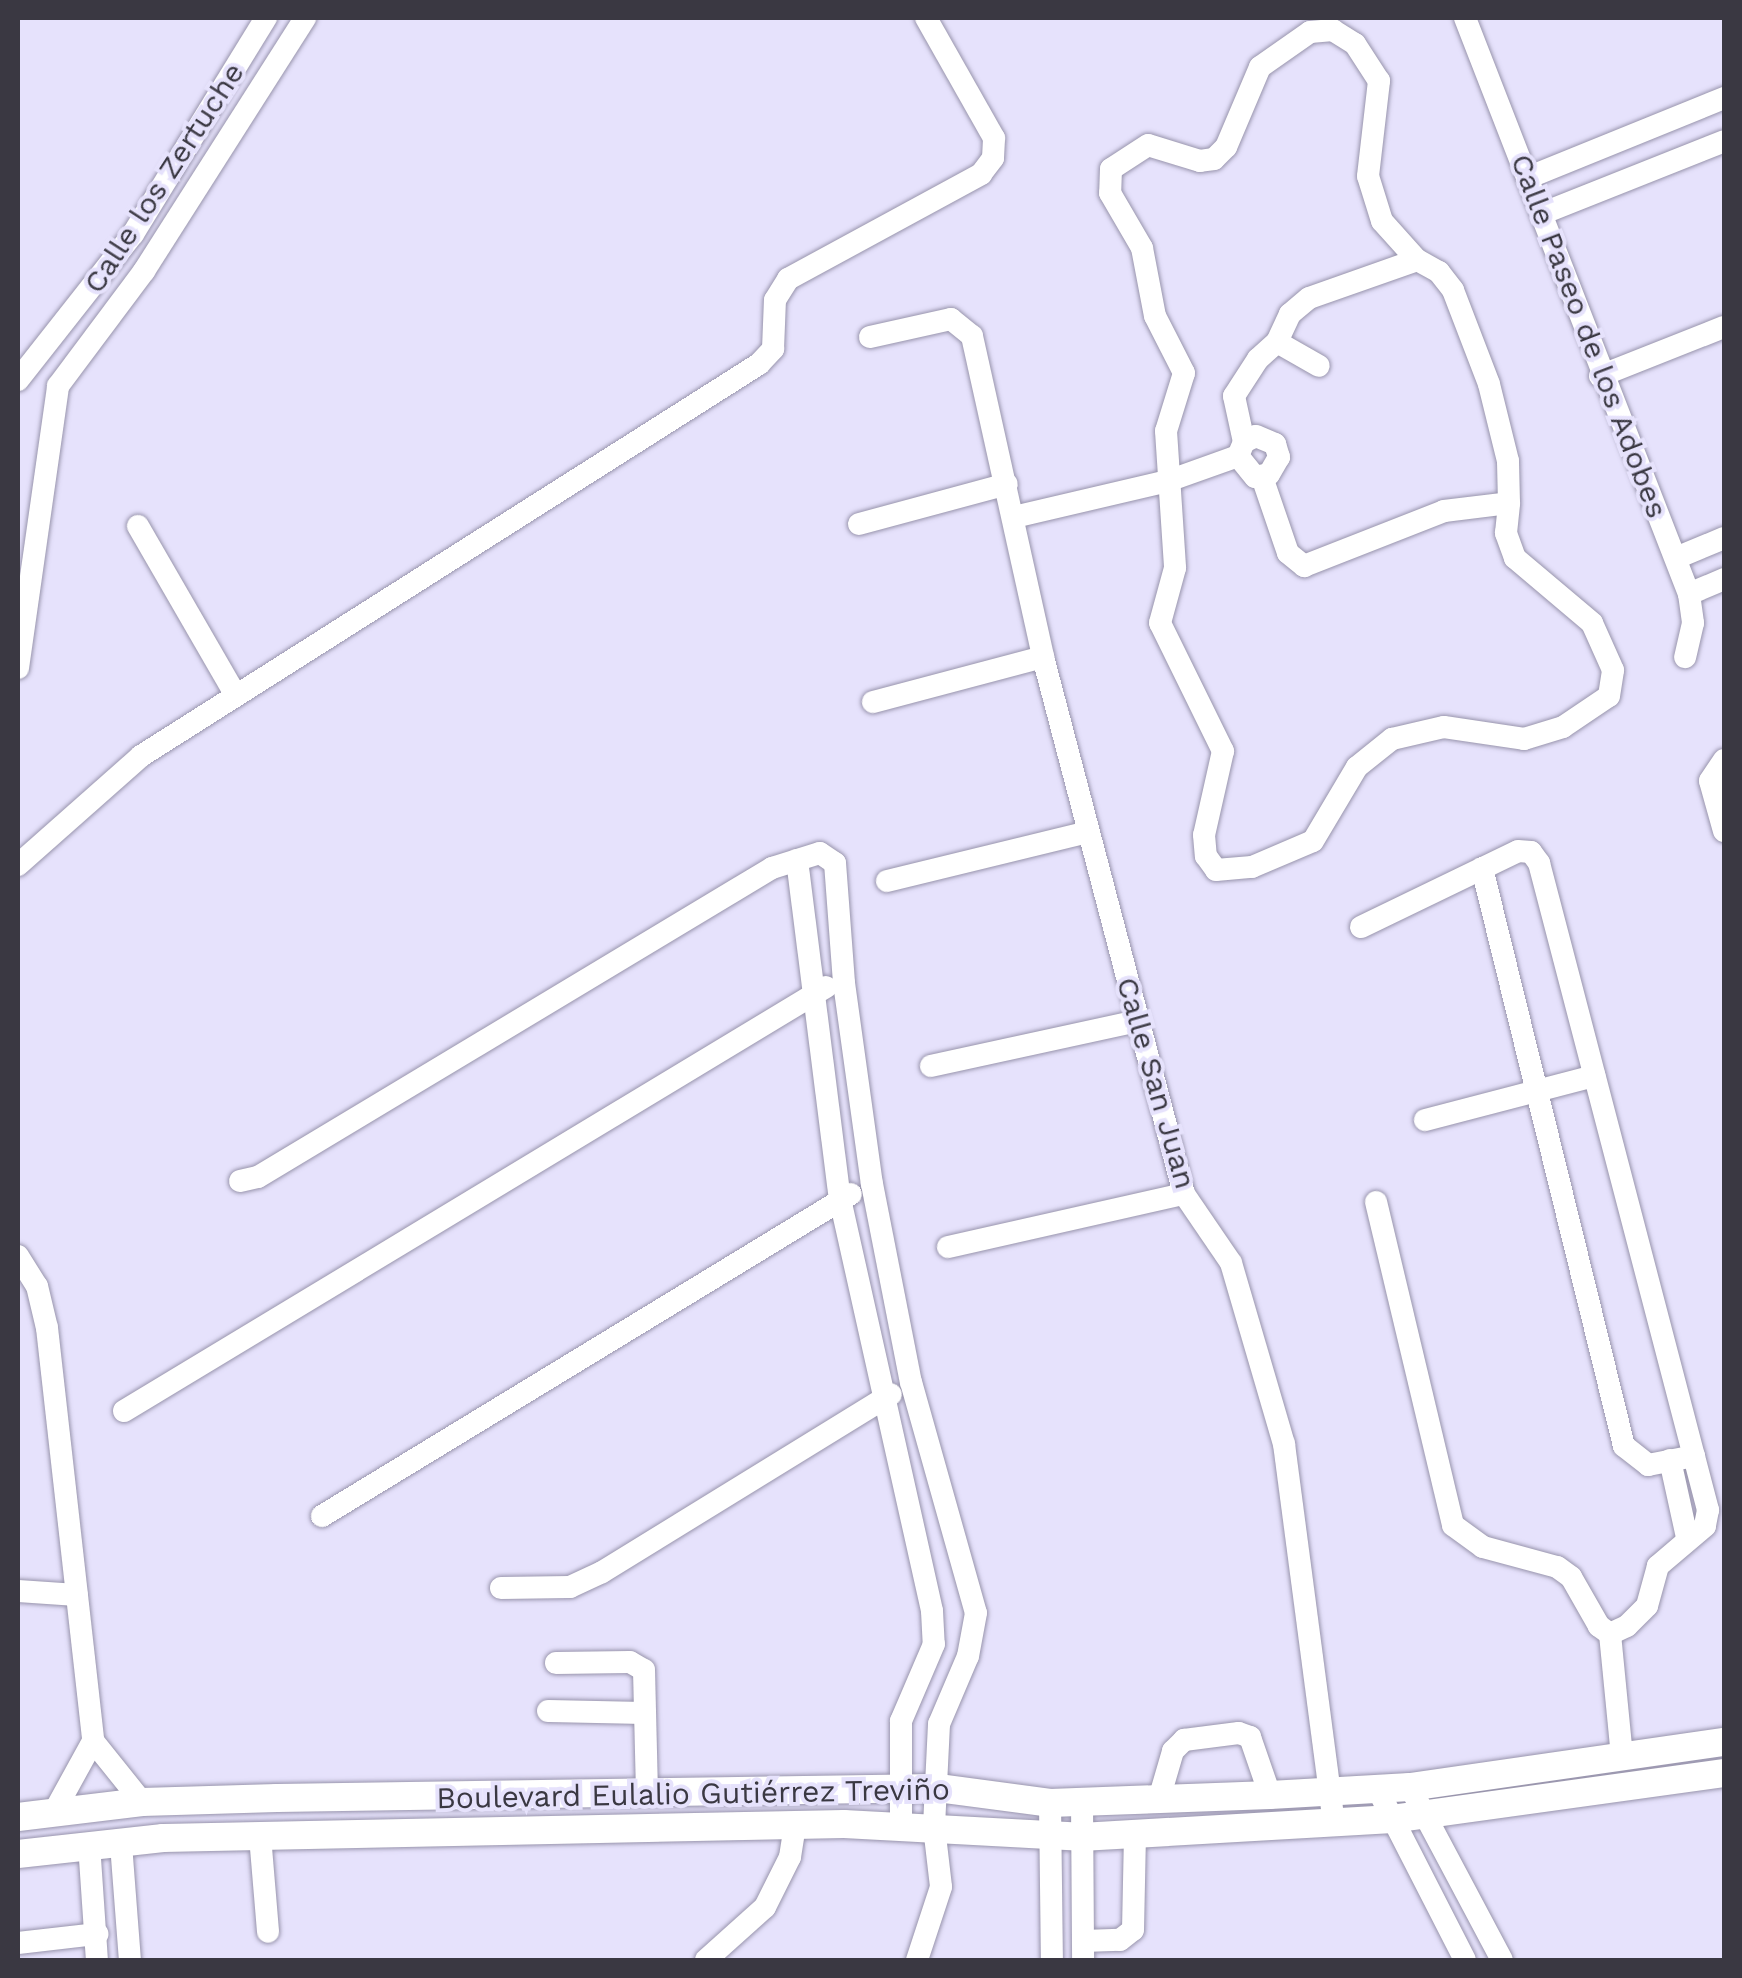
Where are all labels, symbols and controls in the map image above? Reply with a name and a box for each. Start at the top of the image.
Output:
street label: Calle los Zertuche [76,56,252,300]
street label: Calle Paseo de los Adobes [1503,148,1675,524]
street label: Calle San Juan [1109,973,1203,1193]
street label: Boulevard Eulalio Gutiérrez Treviño [436,1772,950,1816]

